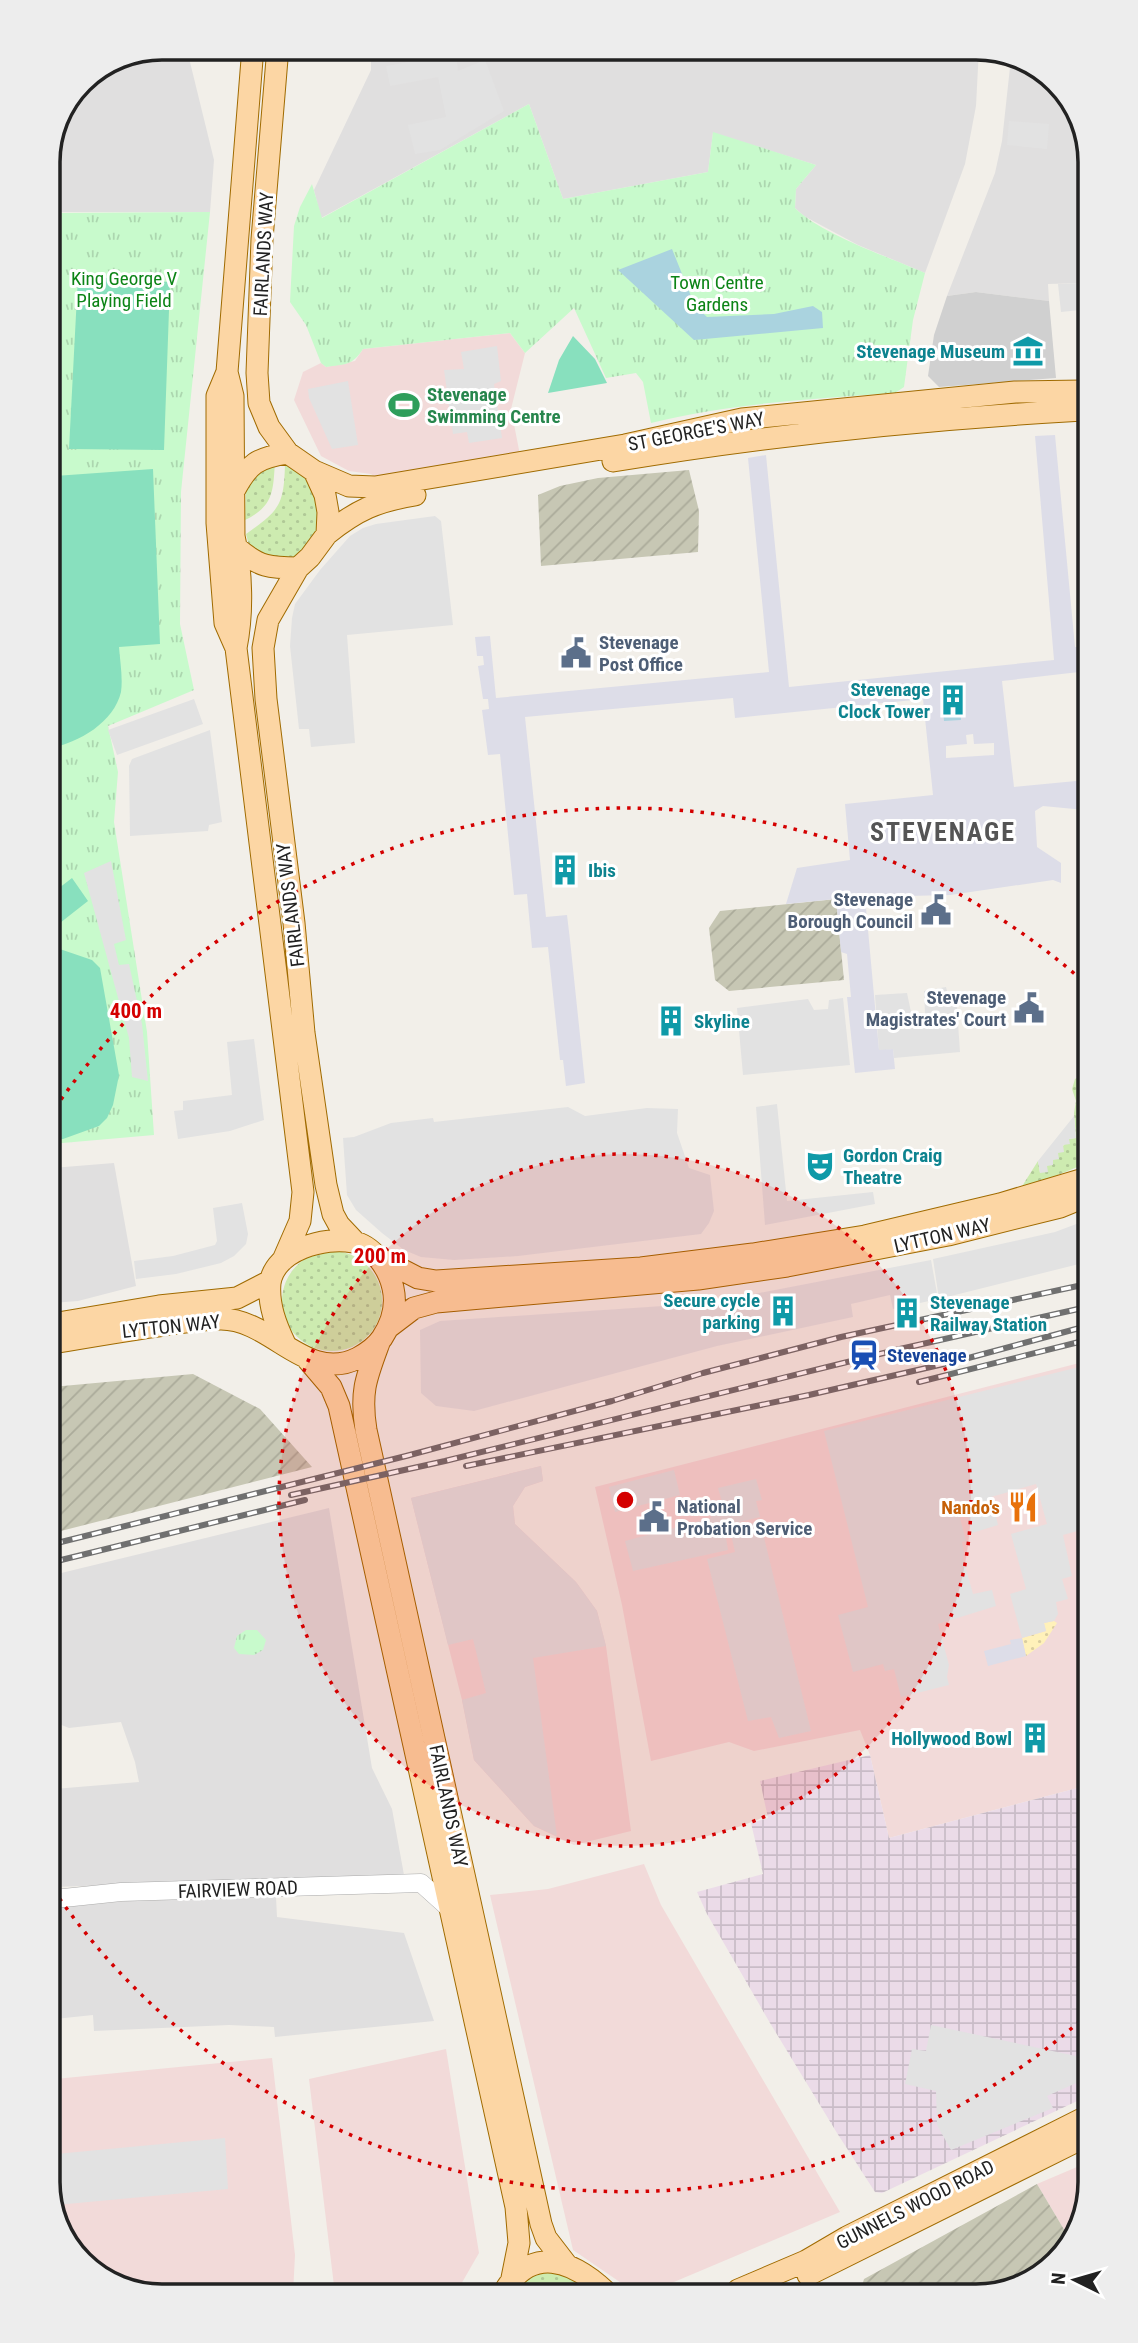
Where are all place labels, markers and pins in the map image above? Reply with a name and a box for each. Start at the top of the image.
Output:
museum icon: Stevenage Museum [1011,334,1045,368]
place label: Stevenage Museum [856,340,1005,363]
place label: Stevenage Swimming Centre [427,383,561,428]
sports icon: Stevenage Swimming Centre [387,388,421,422]
place label: Stevenage Post Office [599,631,683,676]
public building icon: Stevenage Post Office [559,636,593,670]
place label: Stevenage Clock Tower [838,678,930,723]
building icon: Stevenage Clock Tower [936,683,970,717]
building icon: Ibis [548,853,582,887]
place label: Ibis [588,859,616,882]
place label: Stevenage Borough Council [788,888,913,933]
public building icon: Stevenage Borough Council [919,893,953,927]
place label: Stevenage Magistrates' Court [866,986,1006,1031]
public building icon: Stevenage Magistrates' Court [1012,991,1046,1025]
building icon: Skyline [654,1004,688,1038]
place label: Skyline [694,1010,750,1033]
place label: Gordon Craig Theatre [843,1144,942,1189]
theatre icon: Gordon Craig Theatre [803,1149,837,1183]
place label: Secure cycle parking [663,1289,760,1334]
place label: Stevenage Railway Station [930,1291,1047,1336]
building icon: Secure cycle parking [766,1294,800,1328]
building icon: Stevenage Railway Station [890,1296,924,1330]
station icon: Stevenage [847,1338,881,1372]
place label: Stevenage [887,1344,967,1367]
centre of rings [613,1488,637,1512]
restaurant icon: Nando's [1006,1490,1040,1524]
place label: National Probation Service [677,1495,812,1540]
place label: Nando's [941,1496,1000,1519]
public building icon: National Probation Service [637,1500,671,1534]
building icon: Hollywood Bowl [1018,1721,1052,1755]
place label: Hollywood Bowl [891,1727,1012,1750]

